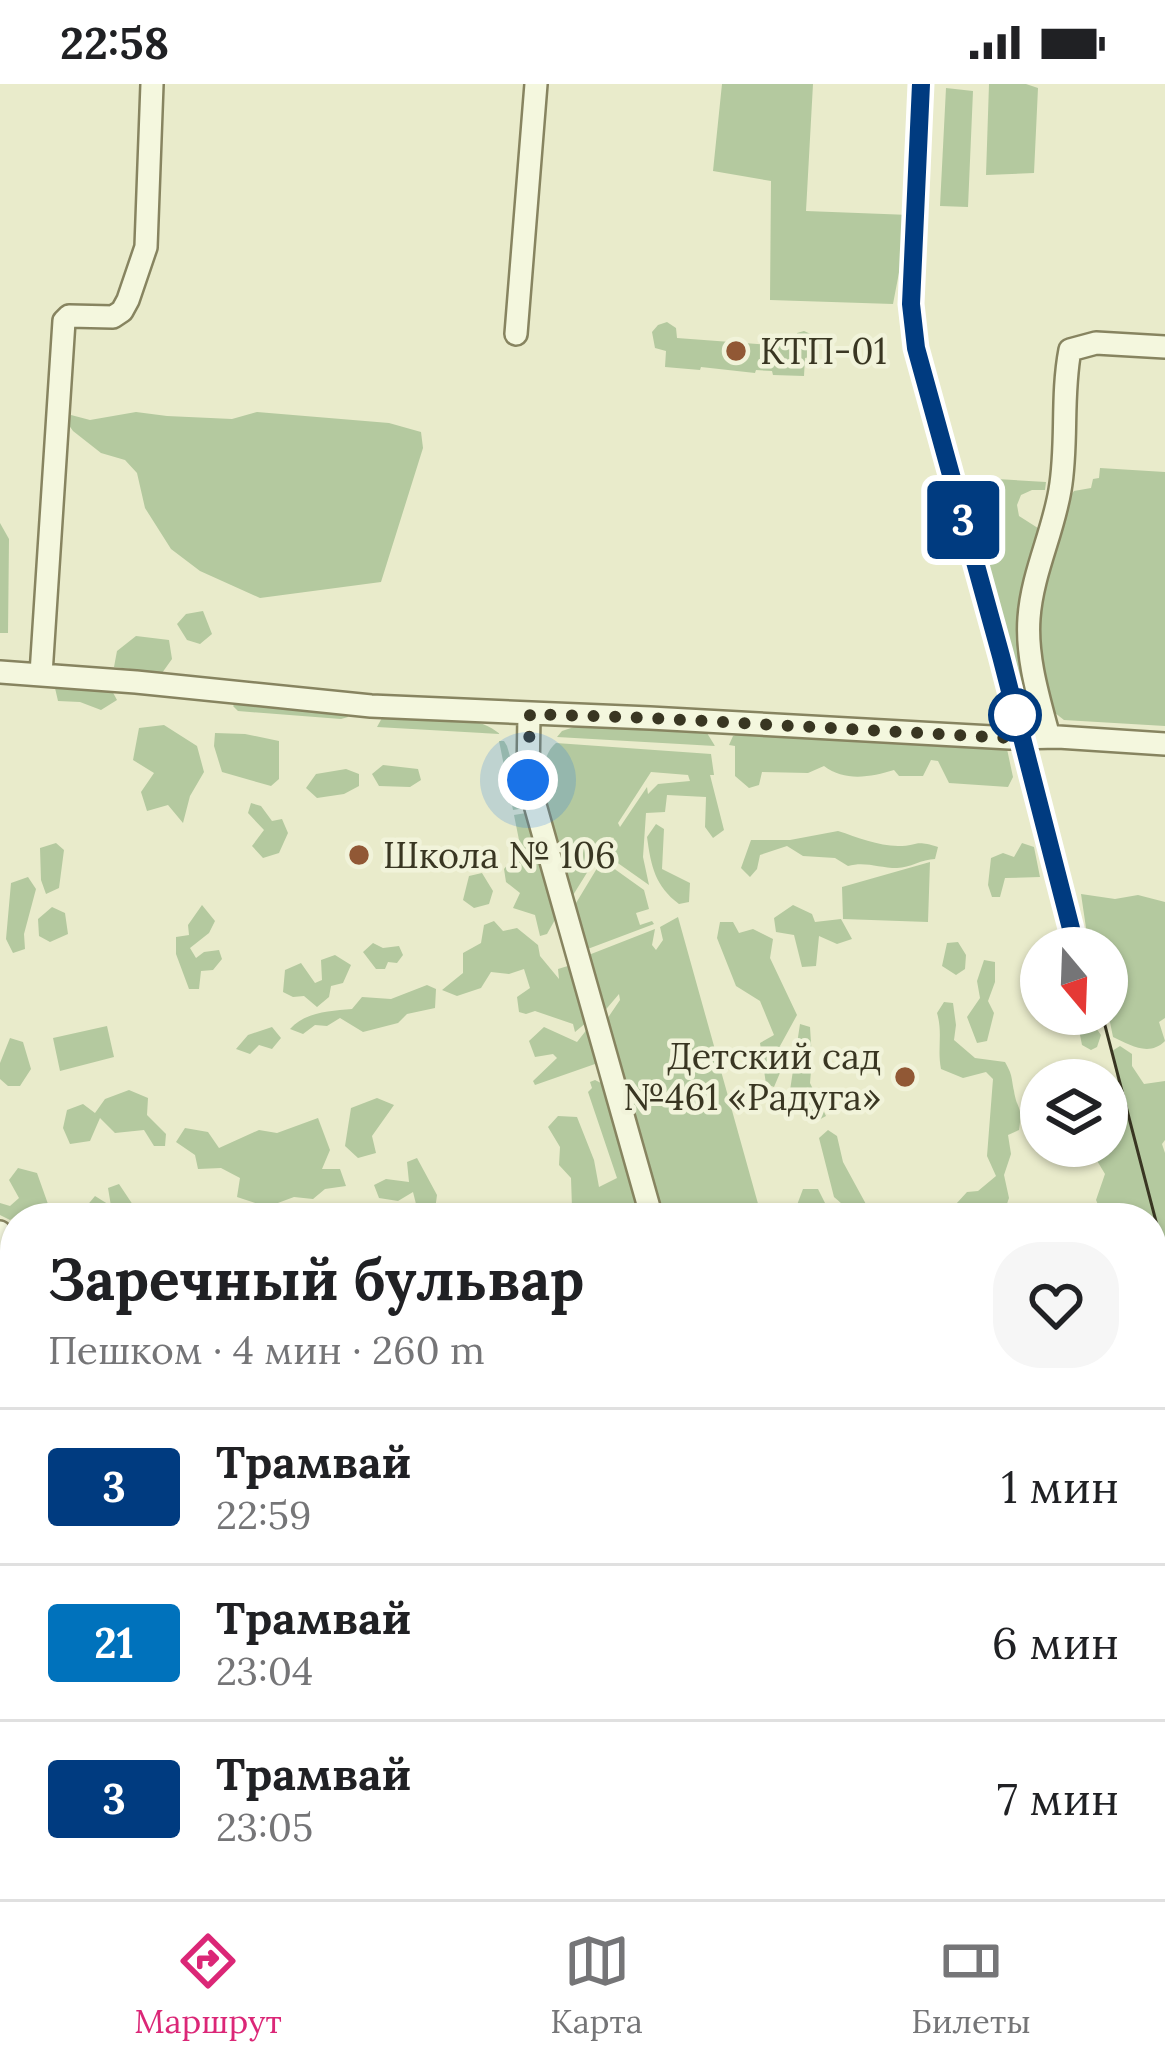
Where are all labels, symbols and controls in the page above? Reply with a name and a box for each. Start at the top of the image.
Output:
text: 22:58 [60,14,169,71]
place label: КТП-01 [760,328,887,374]
marker: КТП-01 [723,338,749,364]
line badge: 3 [924,481,1002,559]
text: 3 [951,493,975,547]
unlabelled marker [990,690,1040,740]
your location [498,750,558,810]
place label: Школа № 106 [383,832,616,878]
marker: Школа № 106 [346,842,372,868]
north arrow [1020,927,1128,1035]
map controls [1020,927,1128,1167]
place label: Детский сад №461 «Радуга» [623,1033,881,1120]
button: layers [1020,1059,1128,1167]
marker: Детский сад №461 «Радуга» [892,1064,918,1090]
button: heart [993,1242,1119,1368]
text: Заречный бульвар [48,1243,584,1316]
text: Пешком · 4 мин · 260 m [48,1325,485,1375]
text: Трамвай [216,1433,411,1490]
text: 1 мин [1001,1458,1119,1515]
text: 3 [102,1460,126,1514]
text: 22:59 [216,1490,311,1540]
text: Трамвай [216,1589,411,1646]
text: 6 мин [992,1614,1119,1671]
text: 21 [94,1616,134,1670]
text: 23:04 [216,1646,313,1696]
text: Трамвай [216,1745,411,1802]
text: 7 мин [997,1770,1119,1827]
text: 3 [102,1772,126,1826]
text: 23:05 [216,1802,313,1852]
tab: Маршрут [134,1928,282,2042]
tab: Карта [550,1928,643,2042]
tab: Билеты [911,1928,1031,2042]

